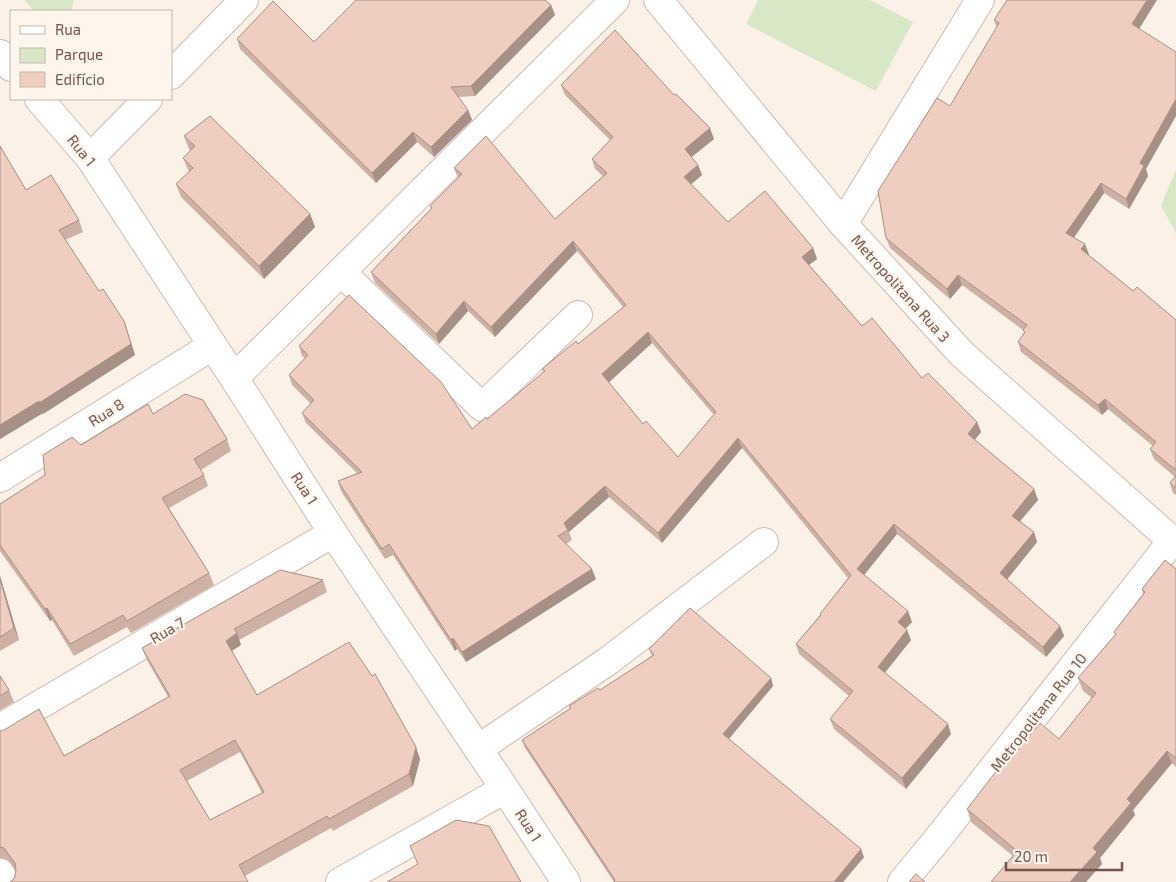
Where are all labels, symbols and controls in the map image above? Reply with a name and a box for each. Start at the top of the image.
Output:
legend [10,10,172,100]
text: Rua [55,20,81,38]
text: Parque [55,45,103,63]
text: Edifício [55,70,105,88]
street label: Rua 1 [64,131,100,169]
street label: Metropolitana Rua 3 [848,230,954,346]
street label: Rua 8 [85,394,127,430]
street label: Rua 1 [288,468,322,508]
street label: Rua 7 [146,613,188,647]
street label: Metropolitana Rua 10 [986,649,1090,775]
street label: Rua 1 [512,805,546,845]
scale bar [1006,840,1122,872]
text: 20 m [1014,847,1048,865]

